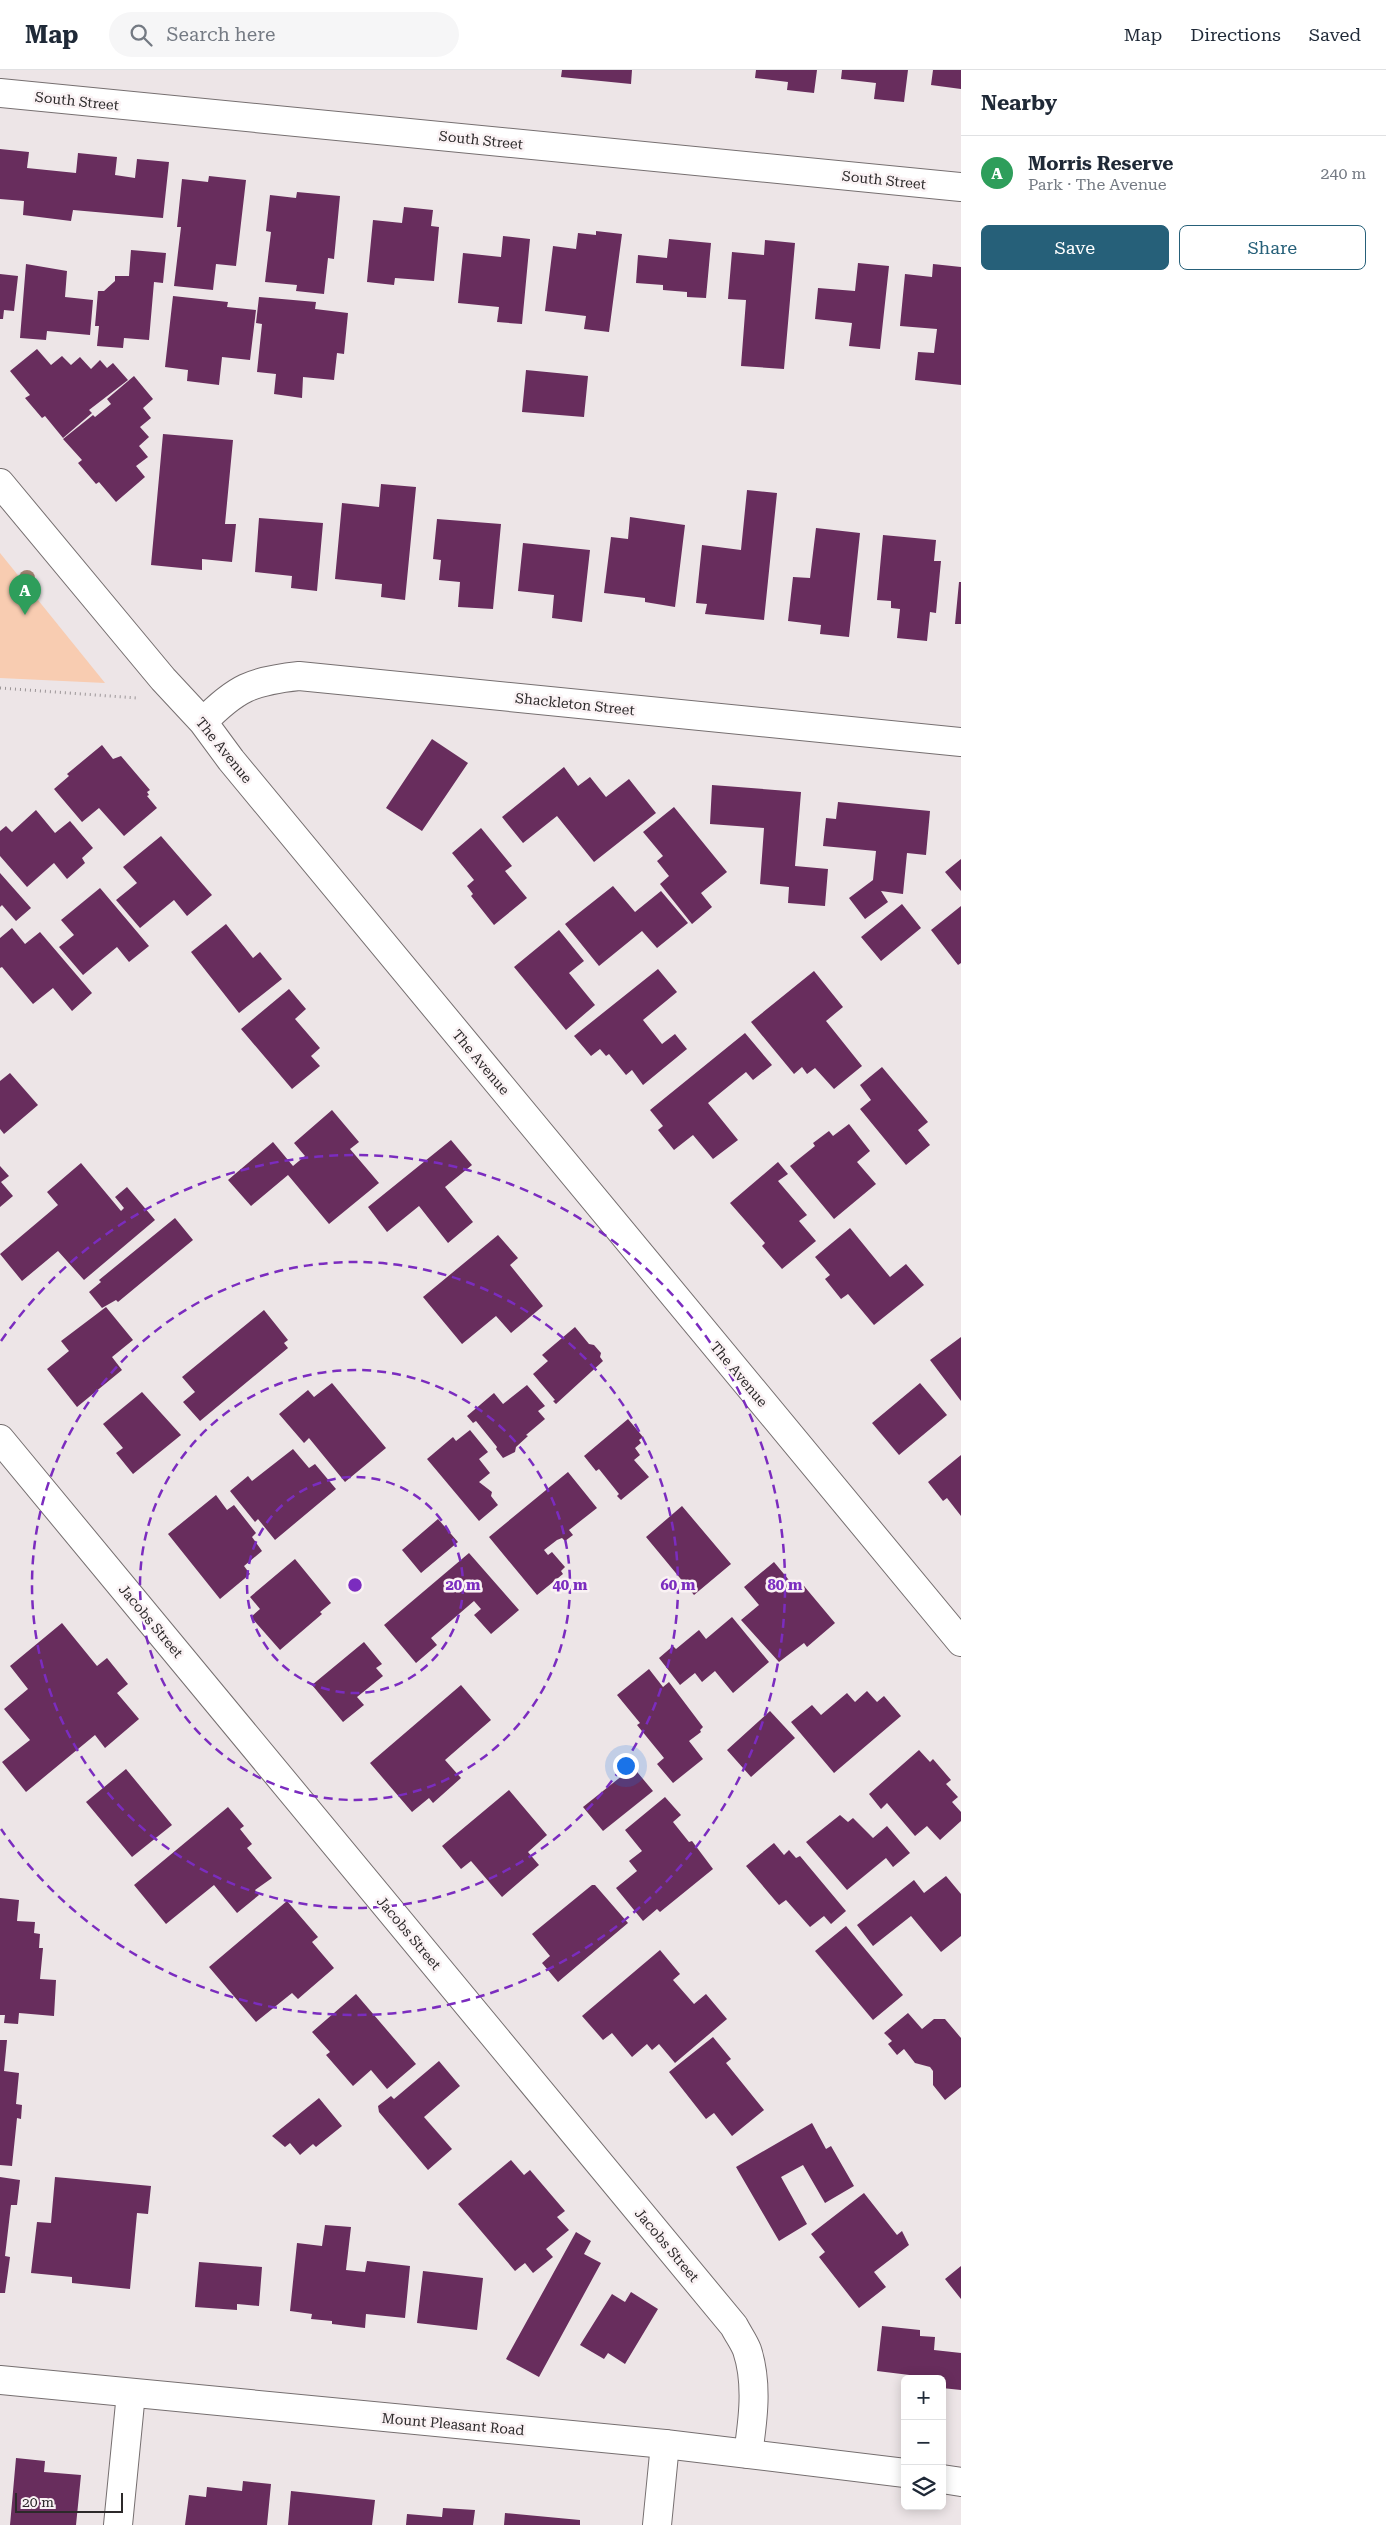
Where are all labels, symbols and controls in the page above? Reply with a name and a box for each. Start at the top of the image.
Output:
search box [109,12,459,57]
text: Map [25,21,79,49]
icon: search [127,21,155,49]
text: Search here [167,23,275,46]
text: Map [1124,24,1162,45]
text: Directions [1190,24,1281,45]
text: Saved [1309,24,1361,45]
street label: South Street [34,89,120,113]
text: Nearby [981,91,1057,115]
street label: South Street [438,128,524,152]
text: Morris Reserve [1028,152,1173,175]
text: A [991,164,1003,183]
text: 240 m [1320,164,1366,183]
street label: South Street [841,168,927,192]
text: Park · The Avenue [1028,175,1167,194]
button: Save [981,225,1169,270]
button: Share [1179,225,1366,270]
pin: A [9,574,41,615]
street label: Shackleton Street [515,690,635,718]
street label: The Avenue [193,714,256,786]
street label: The Avenue [449,1026,513,1098]
street label: The Avenue [707,1338,771,1410]
centre of rings [346,1576,364,1594]
text: 20 m [445,1576,481,1594]
text: 40 m [552,1576,588,1594]
text: 60 m [660,1576,696,1594]
text: 80 m [767,1576,803,1594]
street label: Jacobs Street [116,1581,186,1661]
your location [613,1753,639,1779]
street label: Jacobs Street [374,1893,444,1973]
street label: Jacobs Street [632,2205,702,2285]
map controls [901,2375,946,2510]
button: + [901,2375,946,2420]
street label: Mount Pleasant Road [381,2410,525,2438]
button: − [901,2420,946,2465]
button: layers [901,2465,946,2510]
scale bar [15,2490,122,2513]
text: 20 m [22,2494,54,2510]

